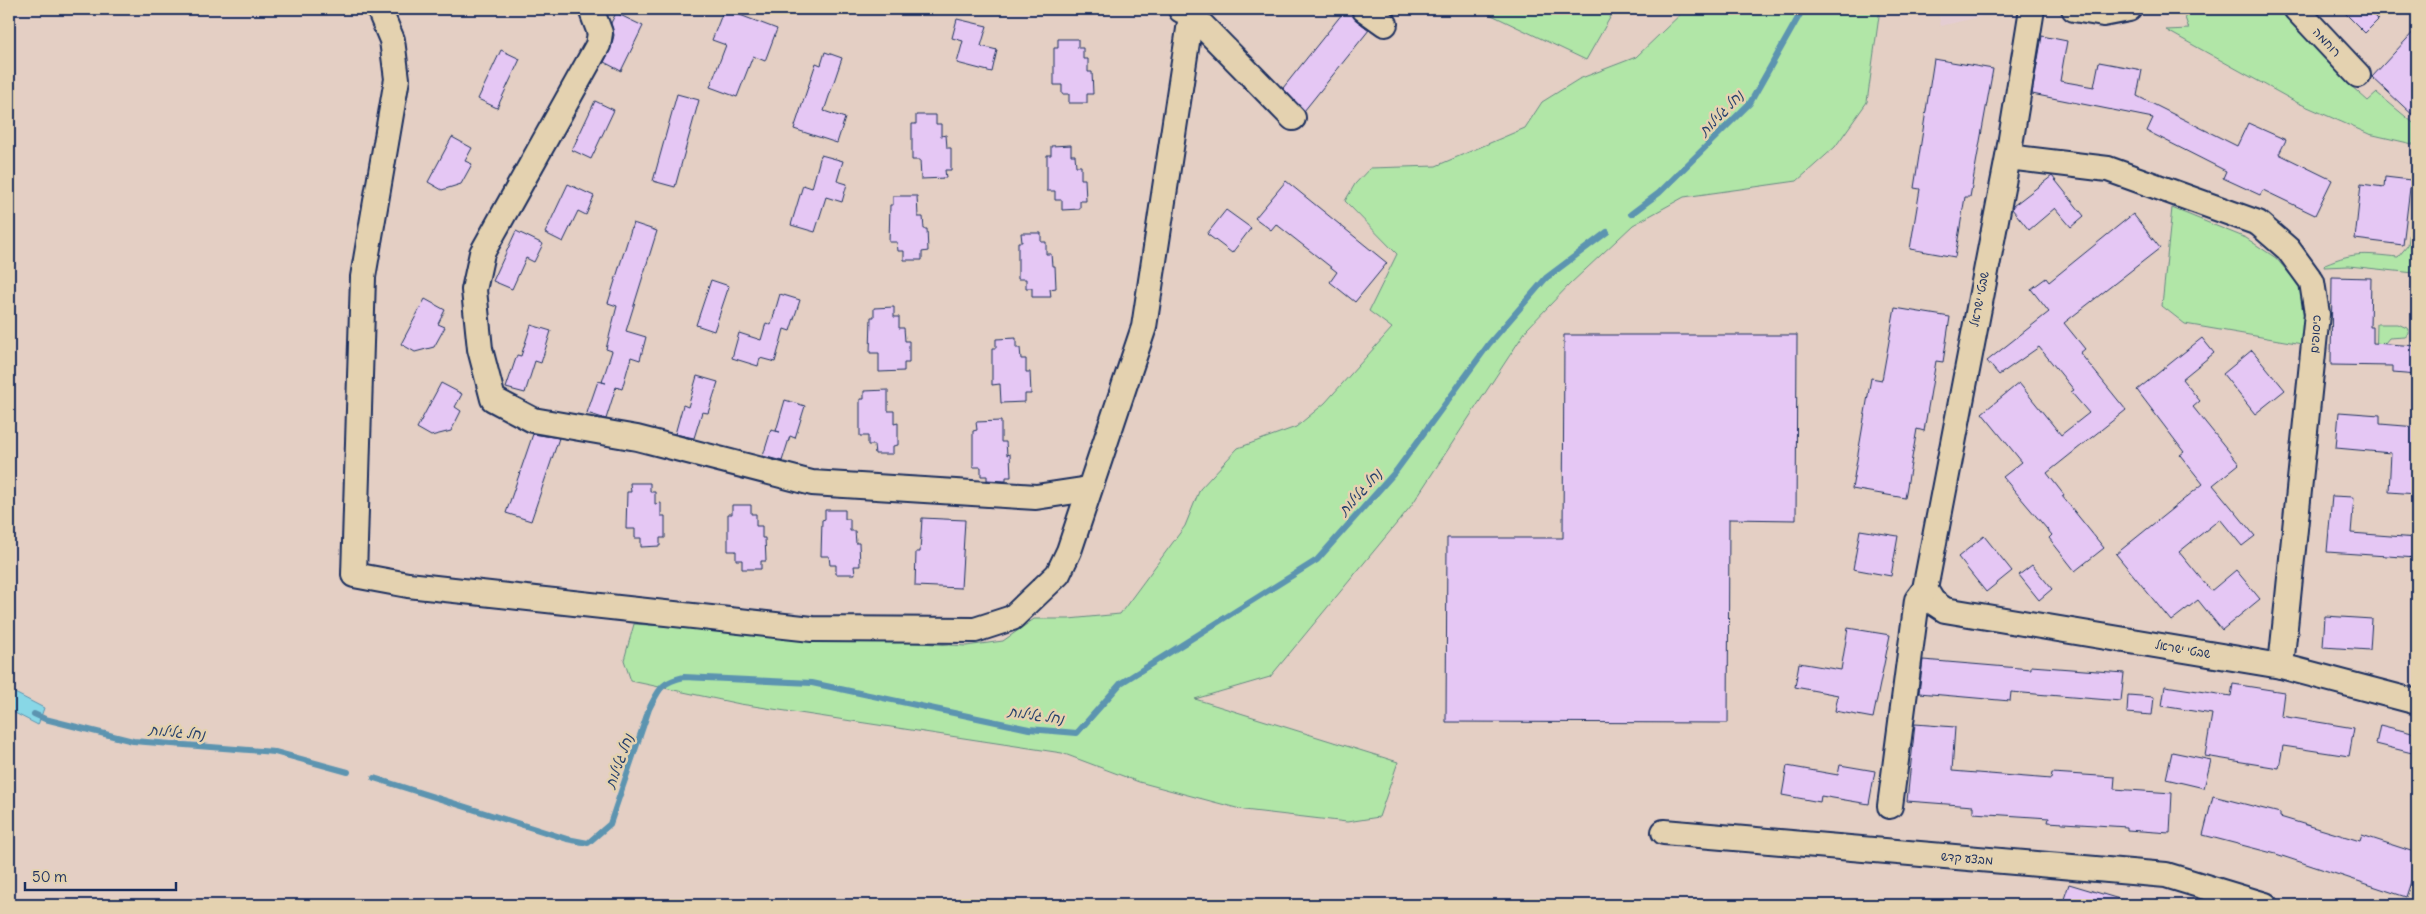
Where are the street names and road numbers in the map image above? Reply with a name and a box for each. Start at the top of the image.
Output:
street label: רוחמה [2310,24,2344,60]
street label: שבטי ישראל [1966,270,1992,328]
street label: כיסופים [2306,314,2324,354]
street label: שבטי ישראל [2154,637,2212,661]
street label: מבצע קדש [1940,848,1994,868]

